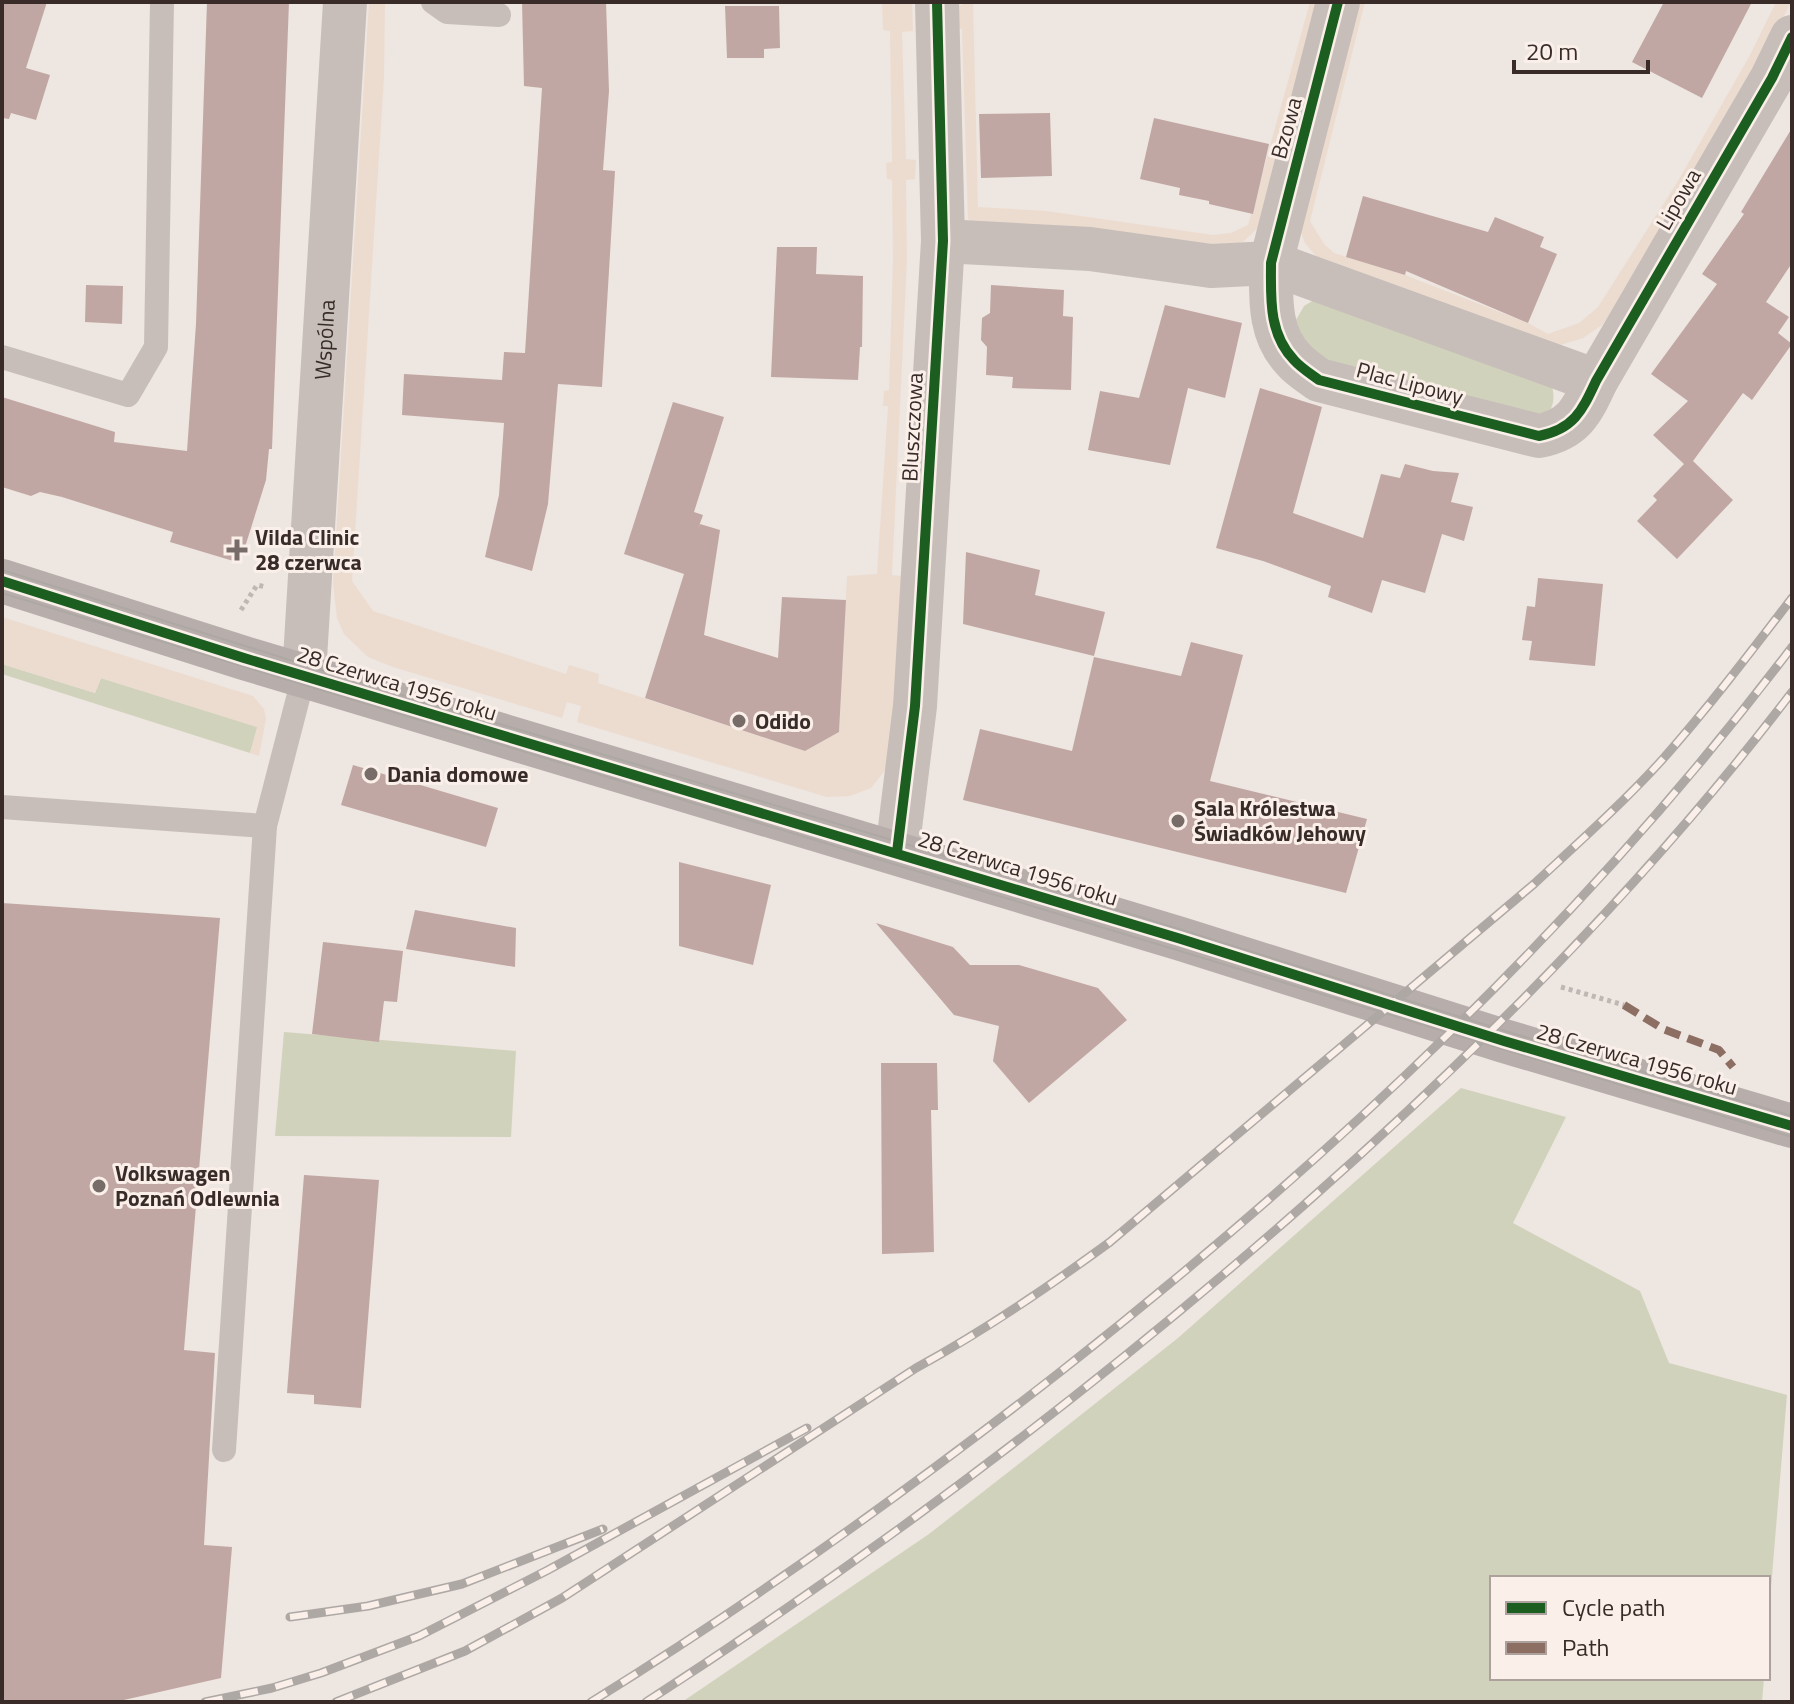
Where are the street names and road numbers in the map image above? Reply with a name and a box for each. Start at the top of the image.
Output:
street label: Bzowa [1261,93,1311,163]
street label: Lipowa [1647,162,1709,236]
street label: Wspólna [305,298,344,381]
street label: Plac Lipowy [1353,352,1468,414]
street label: Bluszczowa [892,372,932,482]
street label: 28 Czerwca 1956 roku [293,636,501,730]
street label: 28 Czerwca 1956 roku [914,821,1122,915]
street label: 28 Czerwca 1956 roku [1533,1014,1741,1104]

